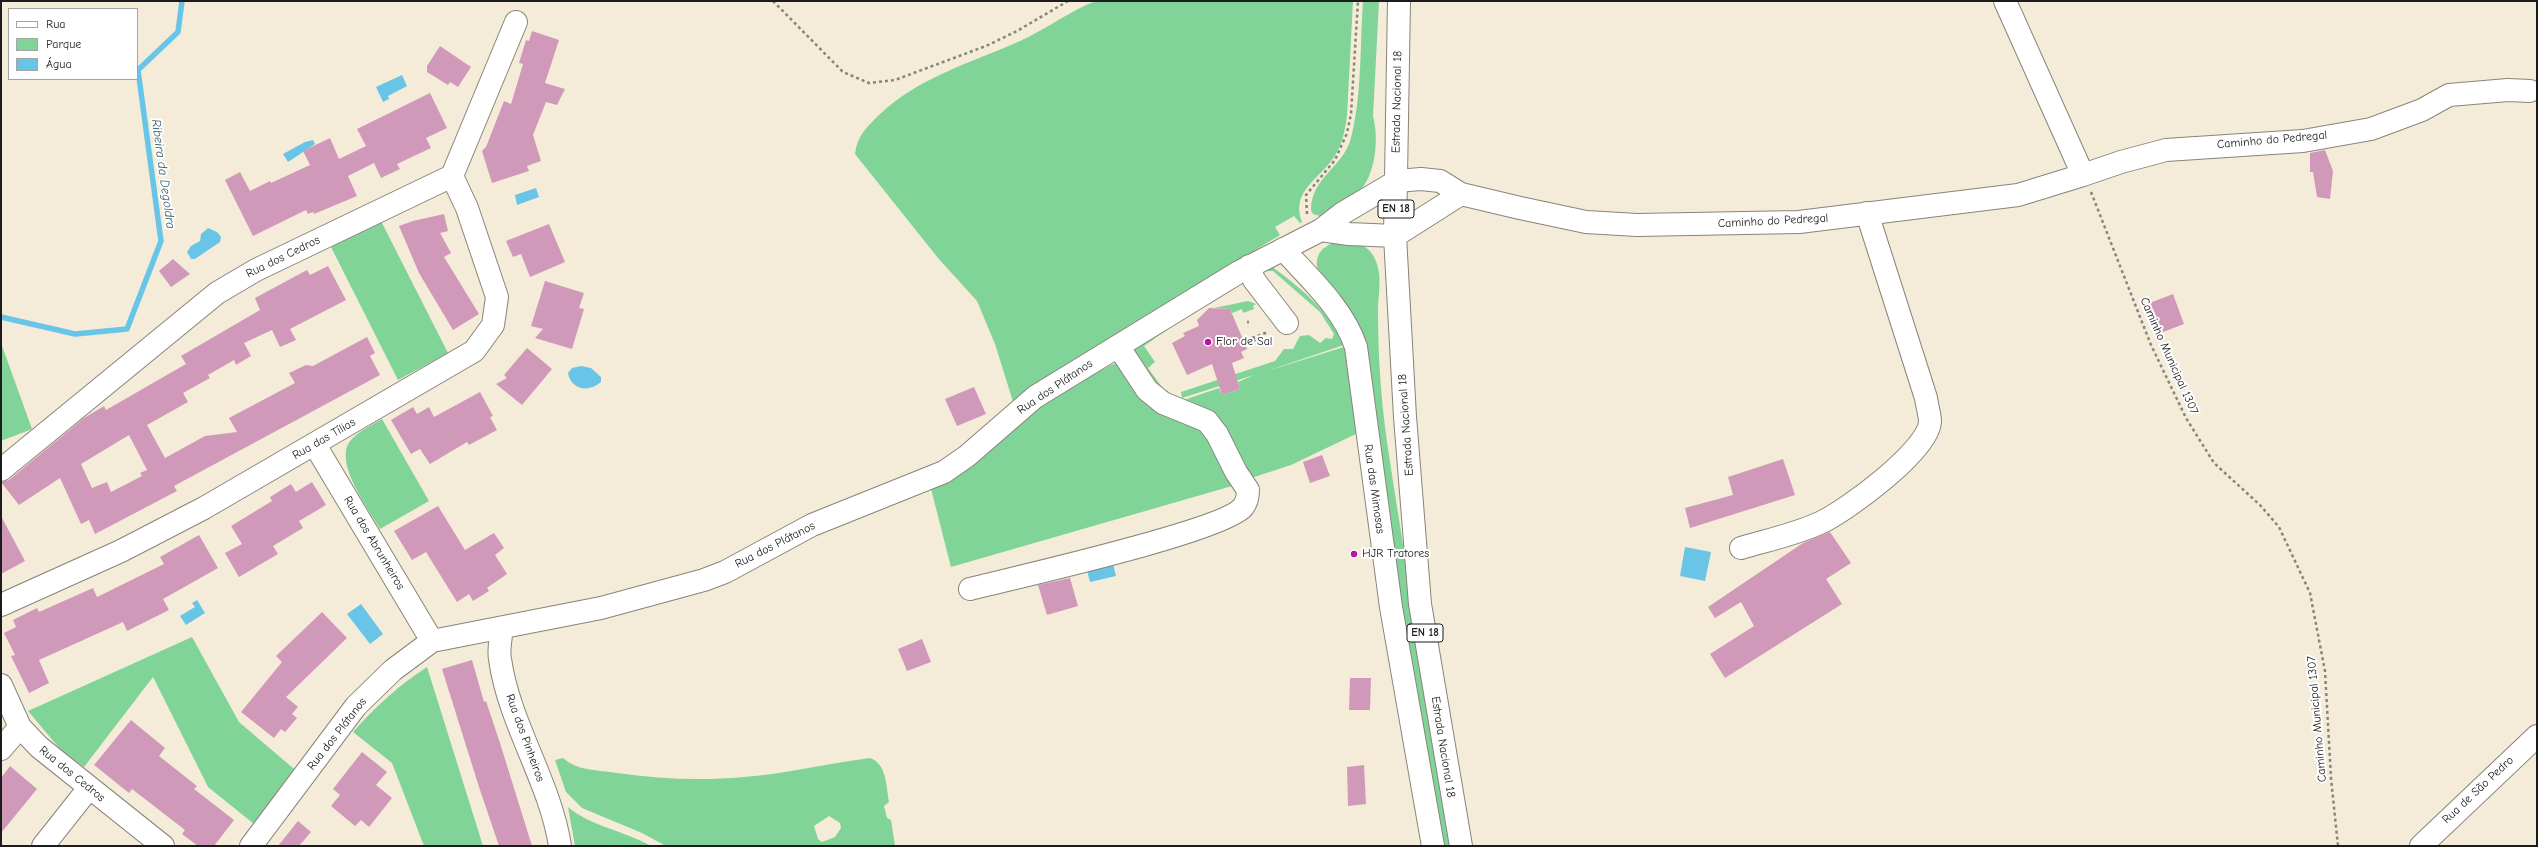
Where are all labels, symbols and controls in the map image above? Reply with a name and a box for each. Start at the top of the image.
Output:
legend [8,8,138,80]
text: Rua [46,17,65,31]
text: Parque [46,37,81,51]
street label: Estrada Nacional 18 [1389,51,1405,153]
text: Água [46,57,72,71]
water label: Ribeira da Degoldra [148,118,178,230]
street label: Caminho do Pedregal [2216,128,2328,152]
road number: EN 18 [1378,200,1414,218]
street label: Caminho do Pedregal [1717,211,1829,231]
street label: Rua dos Cedros [244,233,322,281]
street label: Caminho Municipal 1307 [2137,295,2201,417]
place label: Flor de Sal [1216,335,1272,349]
marker: Flor de Sal [1203,337,1213,347]
street label: Rua dos Plátanos [1015,356,1095,418]
street label: Estrada Nacional 18 [1395,373,1417,477]
street label: Rua das Tílias [290,415,358,463]
street label: Rua das Mimosas [1361,443,1387,535]
street label: Rua dos Abrunheiros [340,493,408,593]
street label: Rua dos Plátanos [733,519,817,571]
place label: HJR Tratores [1362,547,1429,561]
marker: HJR Tratores [1349,549,1359,559]
road number: EN 18 [1407,624,1443,642]
street label: Caminho Municipal 1307 [2304,655,2330,783]
street label: Rua dos Pinheiros [502,692,548,784]
street label: Rua dos Plátanos [304,695,370,773]
street label: Estrada Nacional 18 [1428,695,1458,799]
street label: Rua dos Cedros [36,743,108,805]
street label: Rua de São Pedro [2439,753,2517,827]

